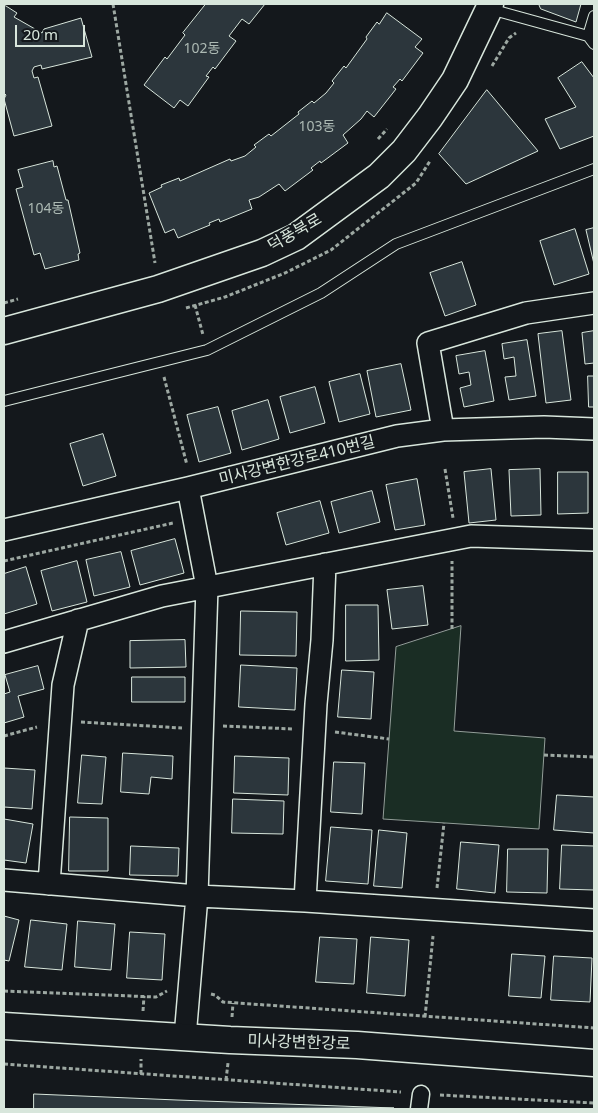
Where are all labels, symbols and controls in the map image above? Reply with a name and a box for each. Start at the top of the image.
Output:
scale bar [18,15,88,47]
text: 20 m [23,24,58,44]
house number: 102동 [184,41,220,57]
house number: 103동 [299,119,335,135]
house number: 104동 [28,201,64,217]
street label: 덕풍북로 [265,210,325,256]
street label: 미사강변한강로410번길 [217,432,377,490]
street label: 미사강변한강로 [247,1032,351,1054]

